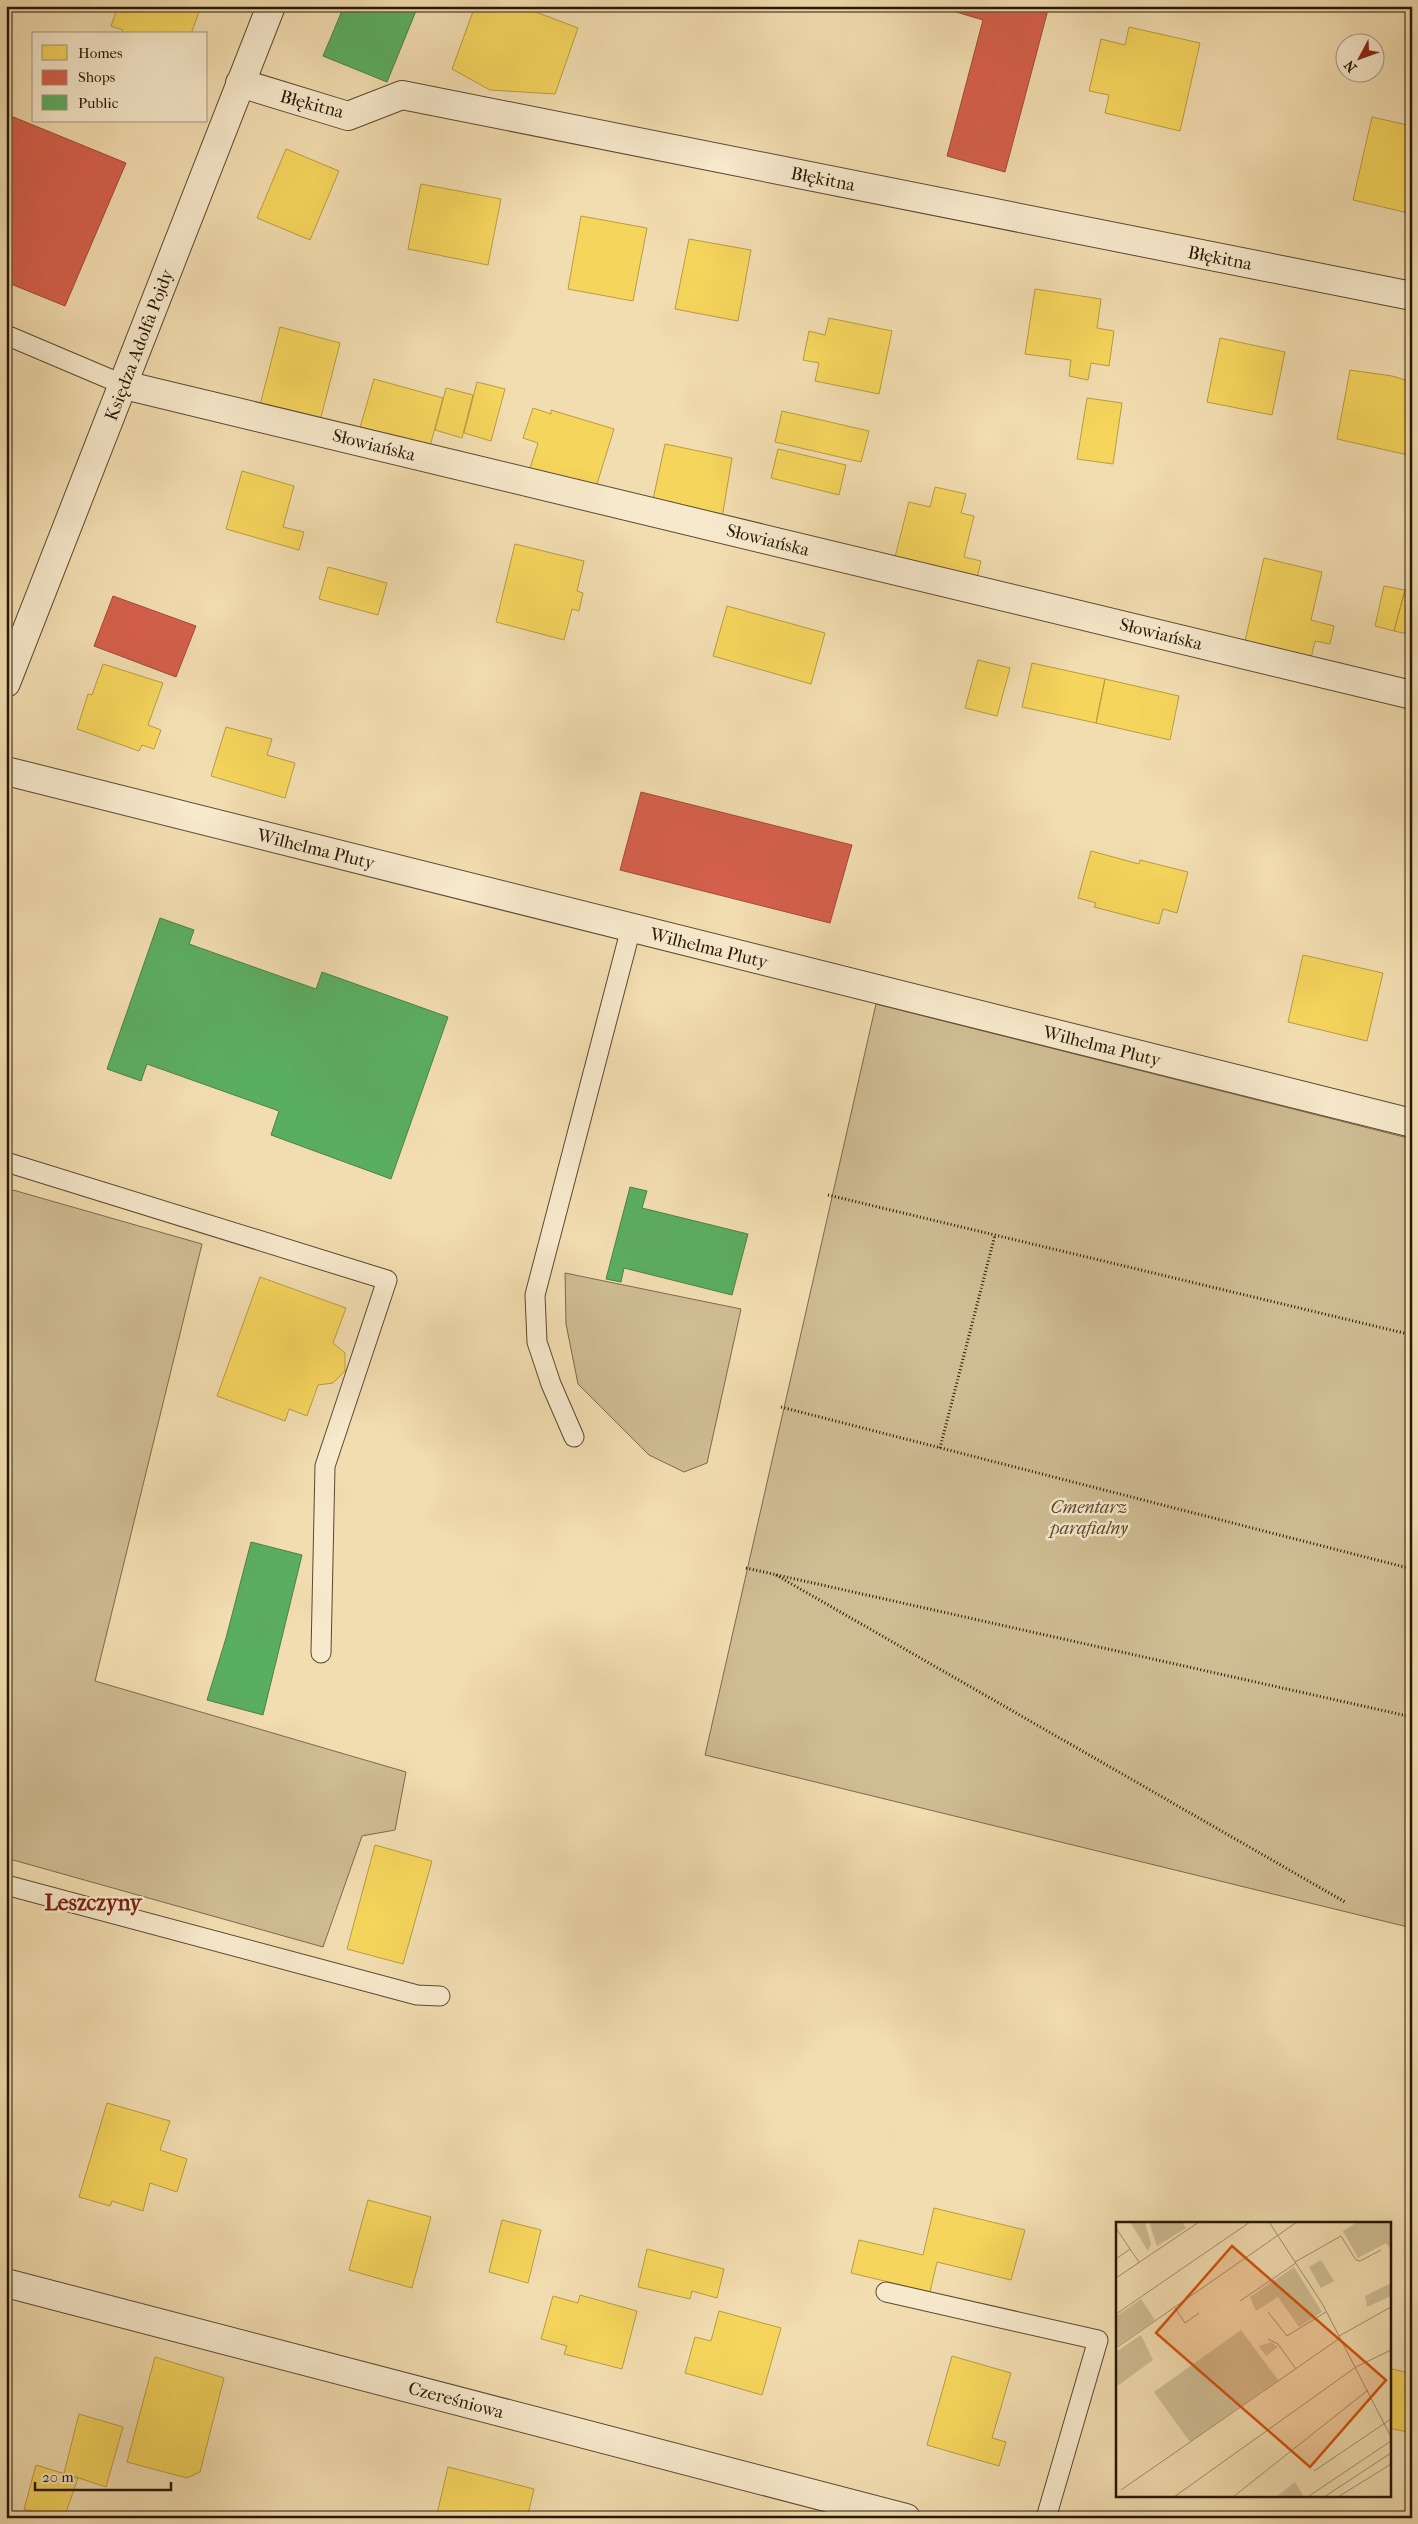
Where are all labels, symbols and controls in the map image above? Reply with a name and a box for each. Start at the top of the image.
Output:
legend [32,32,208,122]
north arrow [1336,32,1386,82]
text: Homes [78,44,123,62]
text: N [1340,56,1360,76]
text: Shops [78,68,116,86]
street label: Błękitna [278,86,347,123]
text: Public [78,94,119,112]
street label: Błękitna [789,163,858,196]
street label: Błękitna [1186,242,1255,275]
street label: Księdza Adolfa Pojdy [101,265,179,424]
street label: Słowiańska [330,425,418,466]
street label: Słowiańska [724,520,812,561]
street label: Słowiańska [1117,614,1205,655]
street label: Wilhelma Pluty [254,824,378,875]
street label: Wilhelma Pluty [647,923,771,974]
street label: Wilhelma Pluty [1040,1021,1164,1072]
park label: Cmentarz parafialny [1047,1497,1128,1539]
district label: Leszczyny [45,1890,143,1916]
inset map [1116,2222,1390,2496]
street label: Czereśniowa [406,2378,507,2423]
scale bar [35,2459,171,2491]
text: 20 m [42,2468,74,2486]

